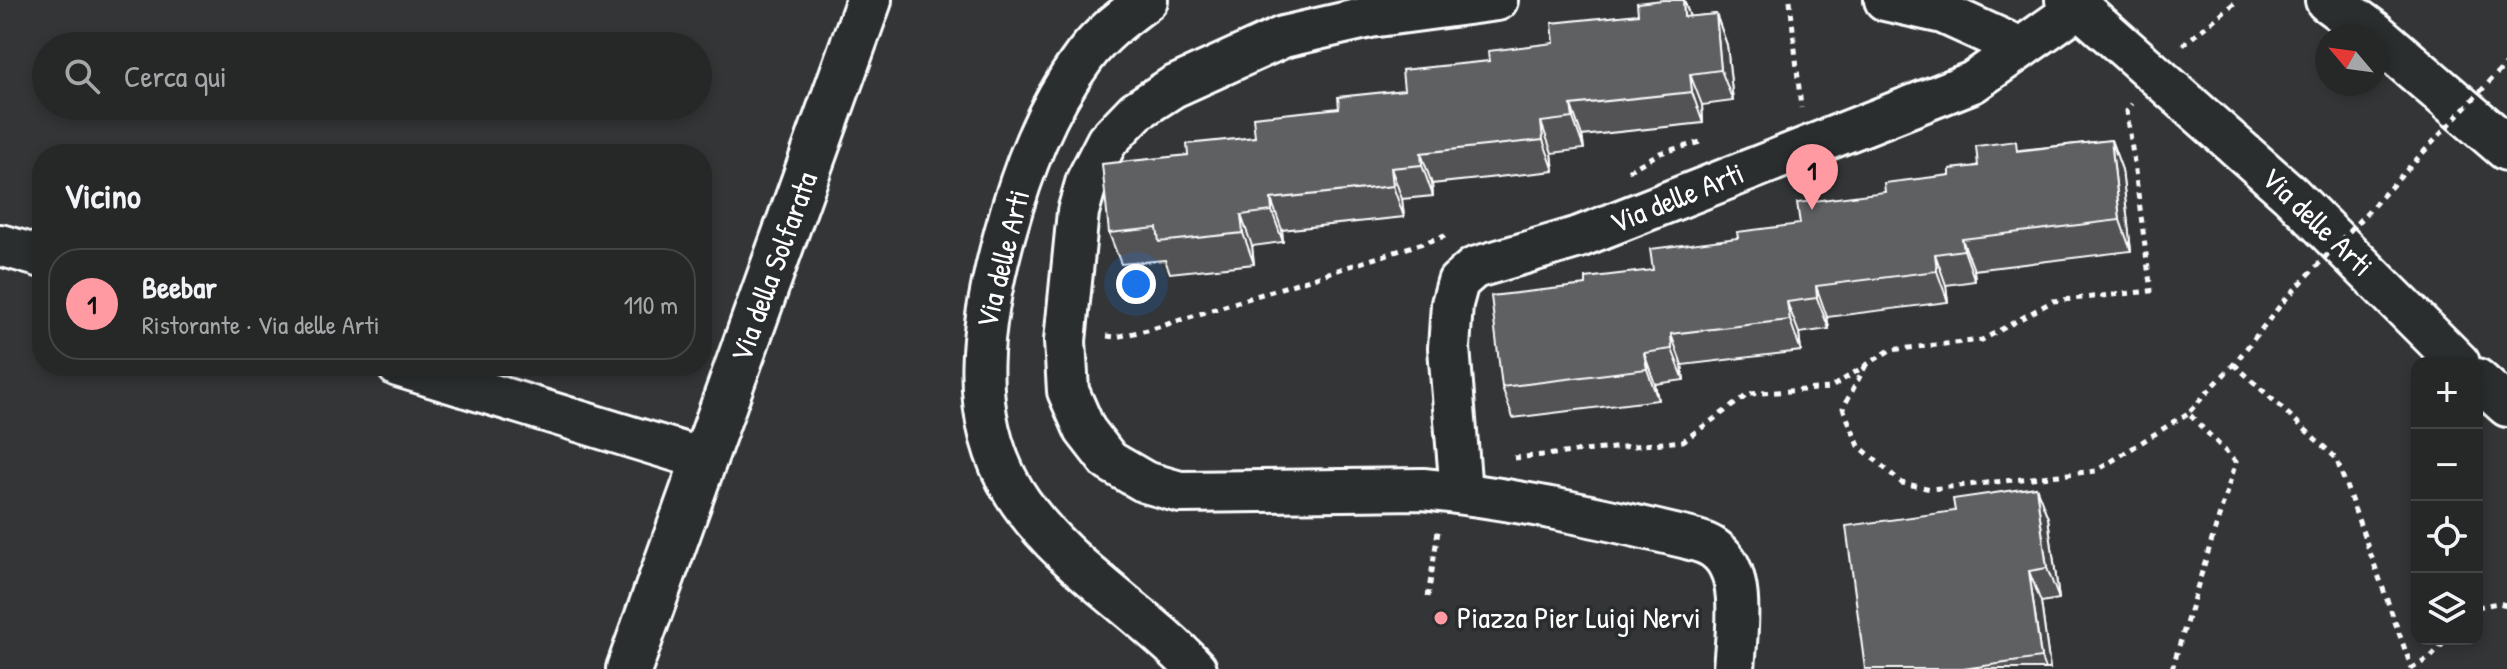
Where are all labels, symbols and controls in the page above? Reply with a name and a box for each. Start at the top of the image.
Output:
north arrow [2315,24,2387,96]
search box [32,32,712,120]
icon: search [60,54,104,98]
text: Cerca qui [124,56,227,96]
pin: 1 [1786,144,1838,210]
street label: Via delle Arti [1604,152,1749,242]
street label: Via delle Arti [2253,158,2382,285]
street label: Via della Solfarata [720,166,826,367]
text: Vicino [64,173,141,219]
street label: Via delle Arti [966,186,1038,332]
your location [1116,264,1156,304]
text: Beebar [142,267,217,307]
text: 1 [87,287,97,322]
text: 110 m [624,287,678,322]
text: Ristorante · Via delle Arti [142,307,380,342]
map controls [2411,357,2483,645]
button: + [2411,357,2483,429]
button: − [2411,429,2483,501]
button: locate [2411,501,2483,573]
button: layers [2411,573,2483,645]
place label: Piazza Pier Luigi Nervi [1457,597,1701,637]
marker: Piazza Pier Luigi Nervi [1432,609,1450,627]

